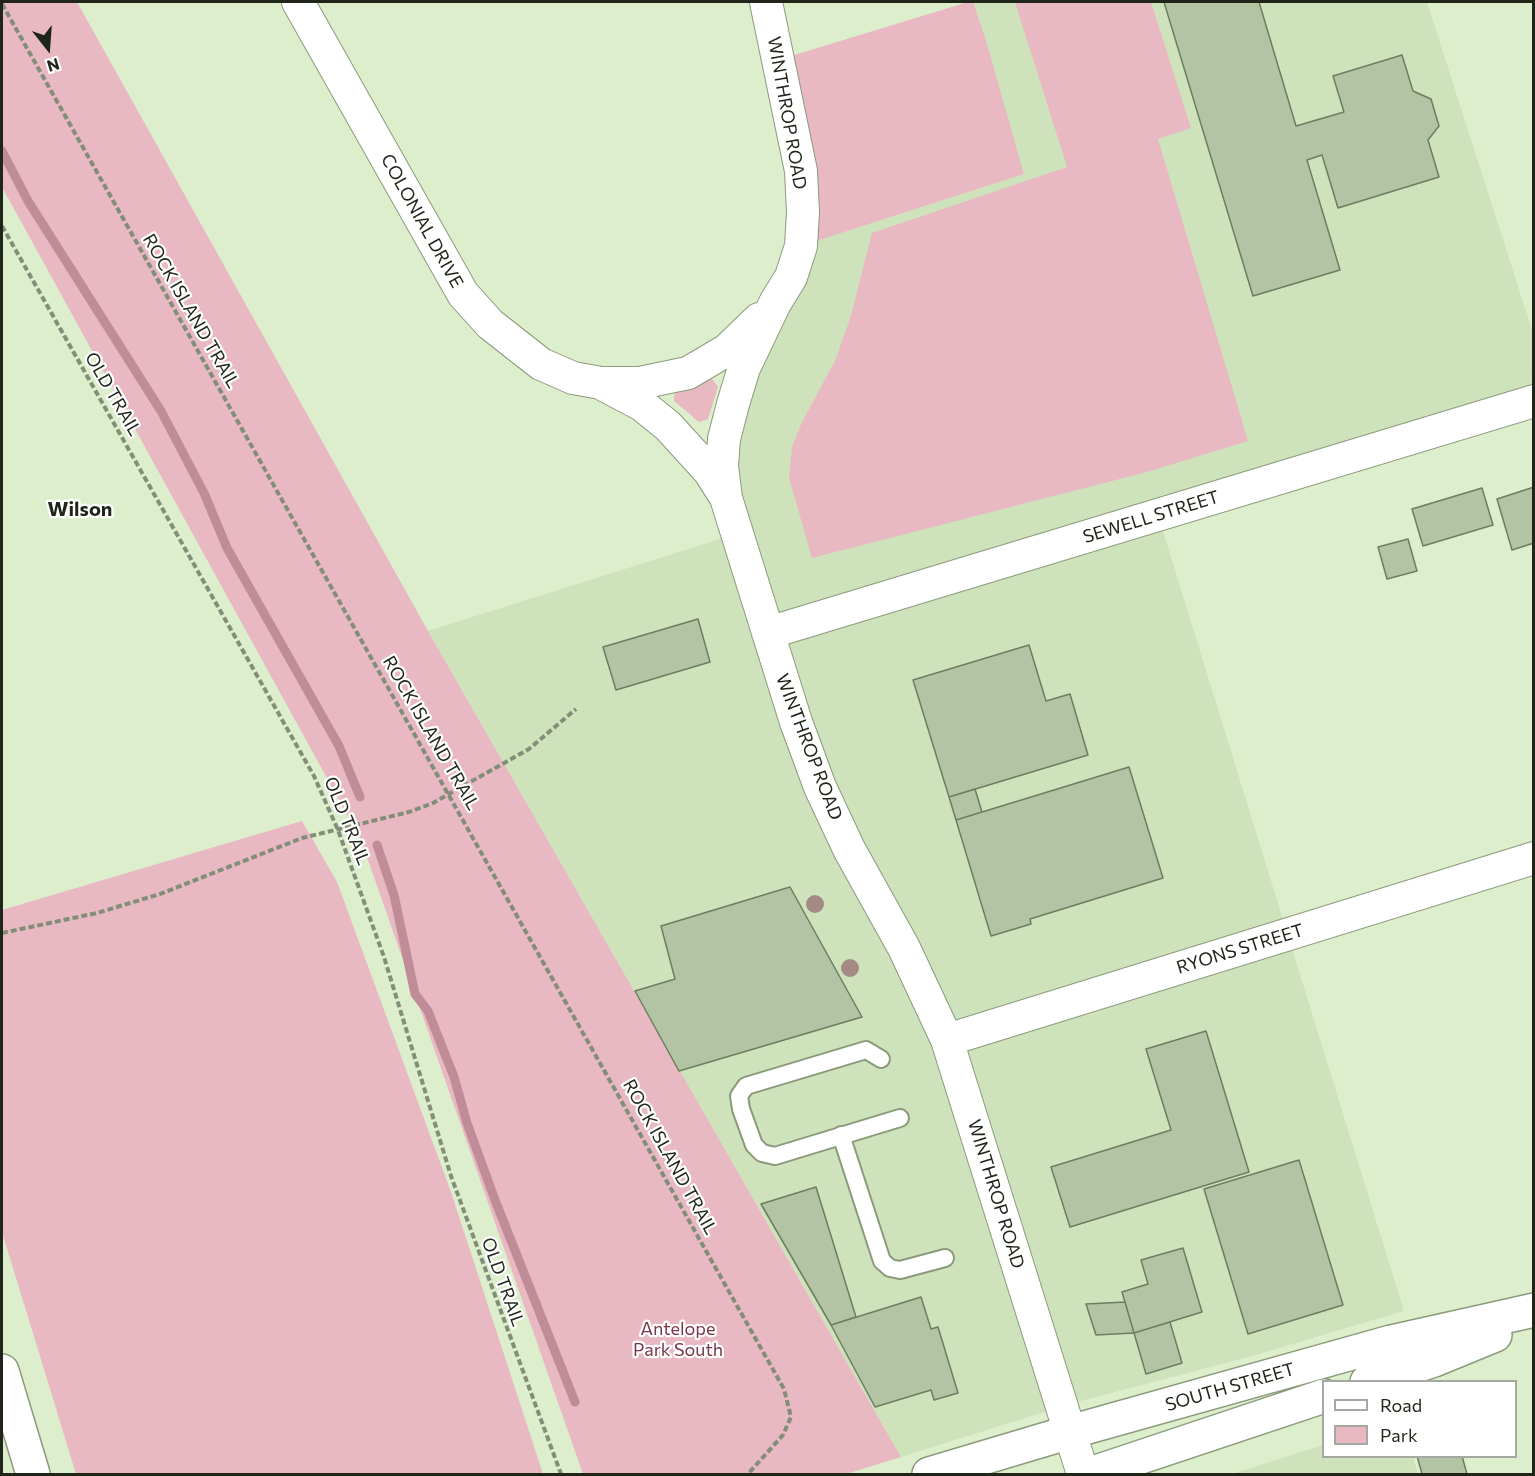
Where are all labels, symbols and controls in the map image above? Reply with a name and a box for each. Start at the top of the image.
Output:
north arrow [18,18,78,78]
street label: WINTHROP ROAD [763,35,811,191]
text: N [45,55,62,77]
street label: COLONIAL DRIVE [376,150,468,292]
street label: ROCK ISLAND TRAIL [138,230,244,392]
street label: OLD TRAIL [80,348,146,440]
street label: SEWELL STREET [1080,486,1222,548]
district label: Wilson [48,497,112,521]
street label: ROCK ISLAND TRAIL [378,652,484,814]
street label: WINTHROP ROAD [771,671,847,823]
street label: OLD TRAIL [320,774,374,868]
street label: RYONS STREET [1174,919,1306,979]
street label: ROCK ISLAND TRAIL [618,1076,722,1238]
street label: WINTHROP ROAD [963,1117,1029,1271]
street label: OLD TRAIL [477,1235,529,1329]
park label: Antelope Park South [633,1318,723,1360]
street label: SOUTH STREET [1163,1358,1297,1416]
legend [1322,1380,1517,1458]
text: Road [1380,1394,1422,1416]
text: Park [1380,1424,1418,1446]

